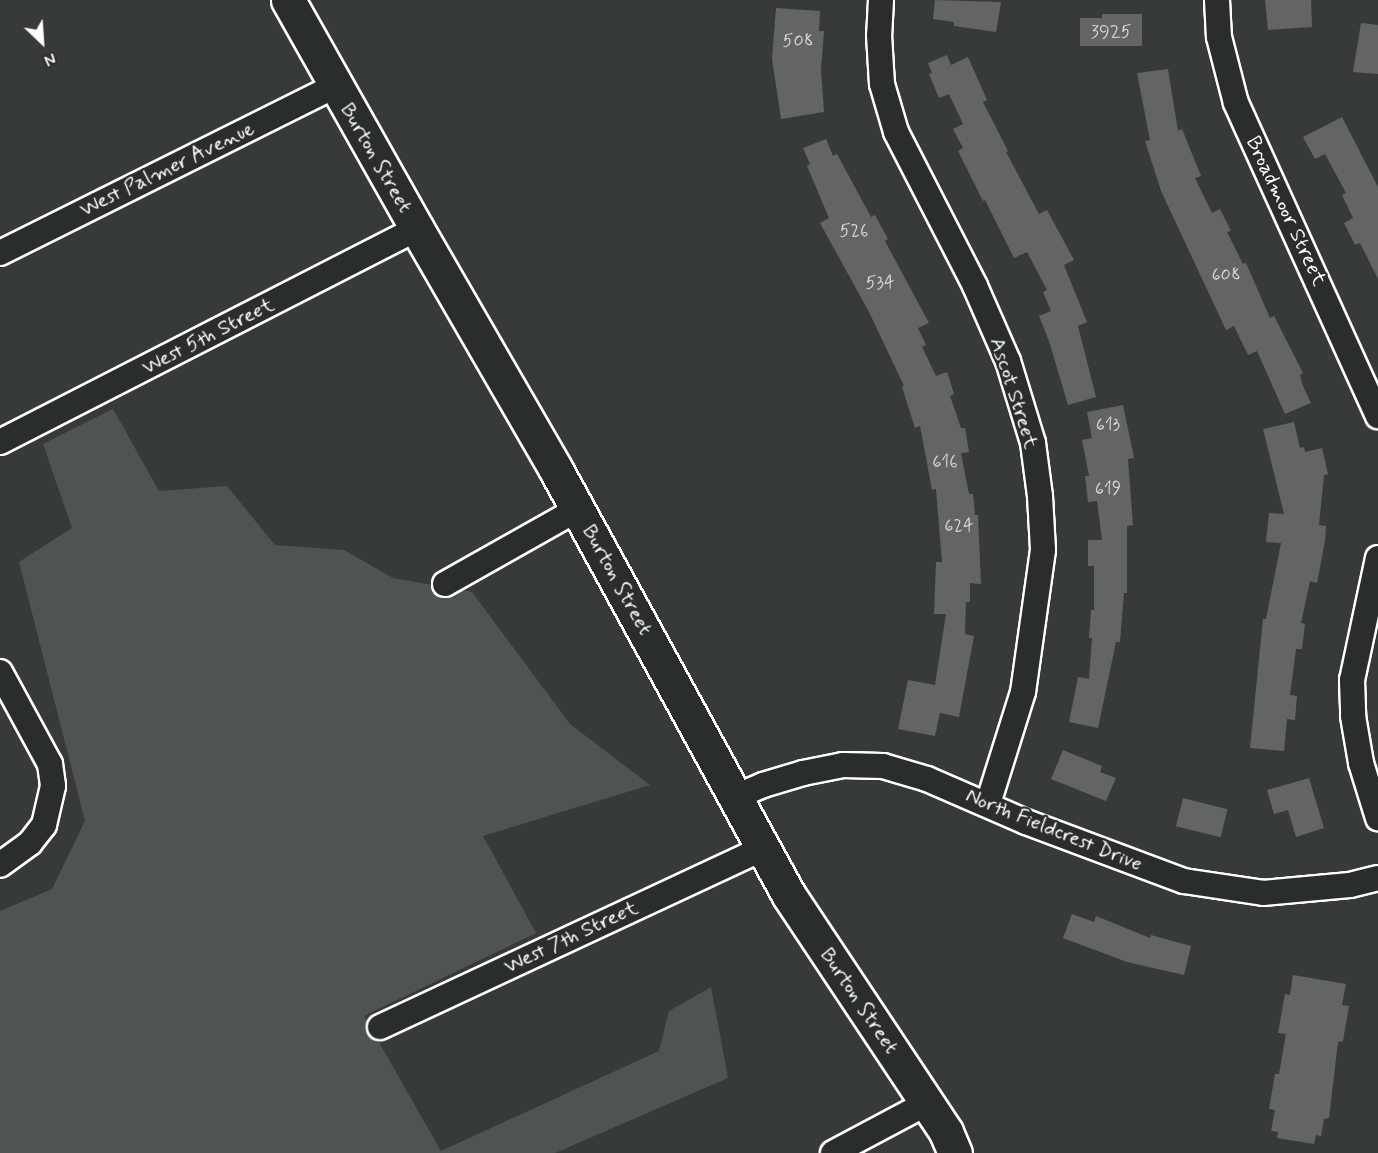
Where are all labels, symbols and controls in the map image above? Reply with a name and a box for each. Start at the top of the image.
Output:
north arrow [12,12,72,72]
house number: 3925 [1091,21,1131,43]
house number: 508 [783,30,813,52]
text: N [41,47,59,71]
street label: Burton Street [334,97,418,219]
street label: West Palmer Avenue [77,116,257,222]
street label: Broadmoor Street [1240,132,1332,290]
house number: 526 [840,220,868,242]
house number: 608 [1211,264,1241,286]
house number: 534 [865,272,895,294]
street label: West 5th Street [138,292,278,380]
street label: Ascot Street [984,334,1044,452]
house number: 613 [1096,414,1120,436]
house number: 616 [932,451,958,473]
house number: 619 [1095,478,1121,500]
house number: 624 [944,515,974,537]
street label: Burton Street [575,519,659,641]
street label: North Fieldcrest Drive [962,783,1146,877]
street label: West 7th Street [500,895,642,979]
street label: Burton Street [813,942,905,1060]

